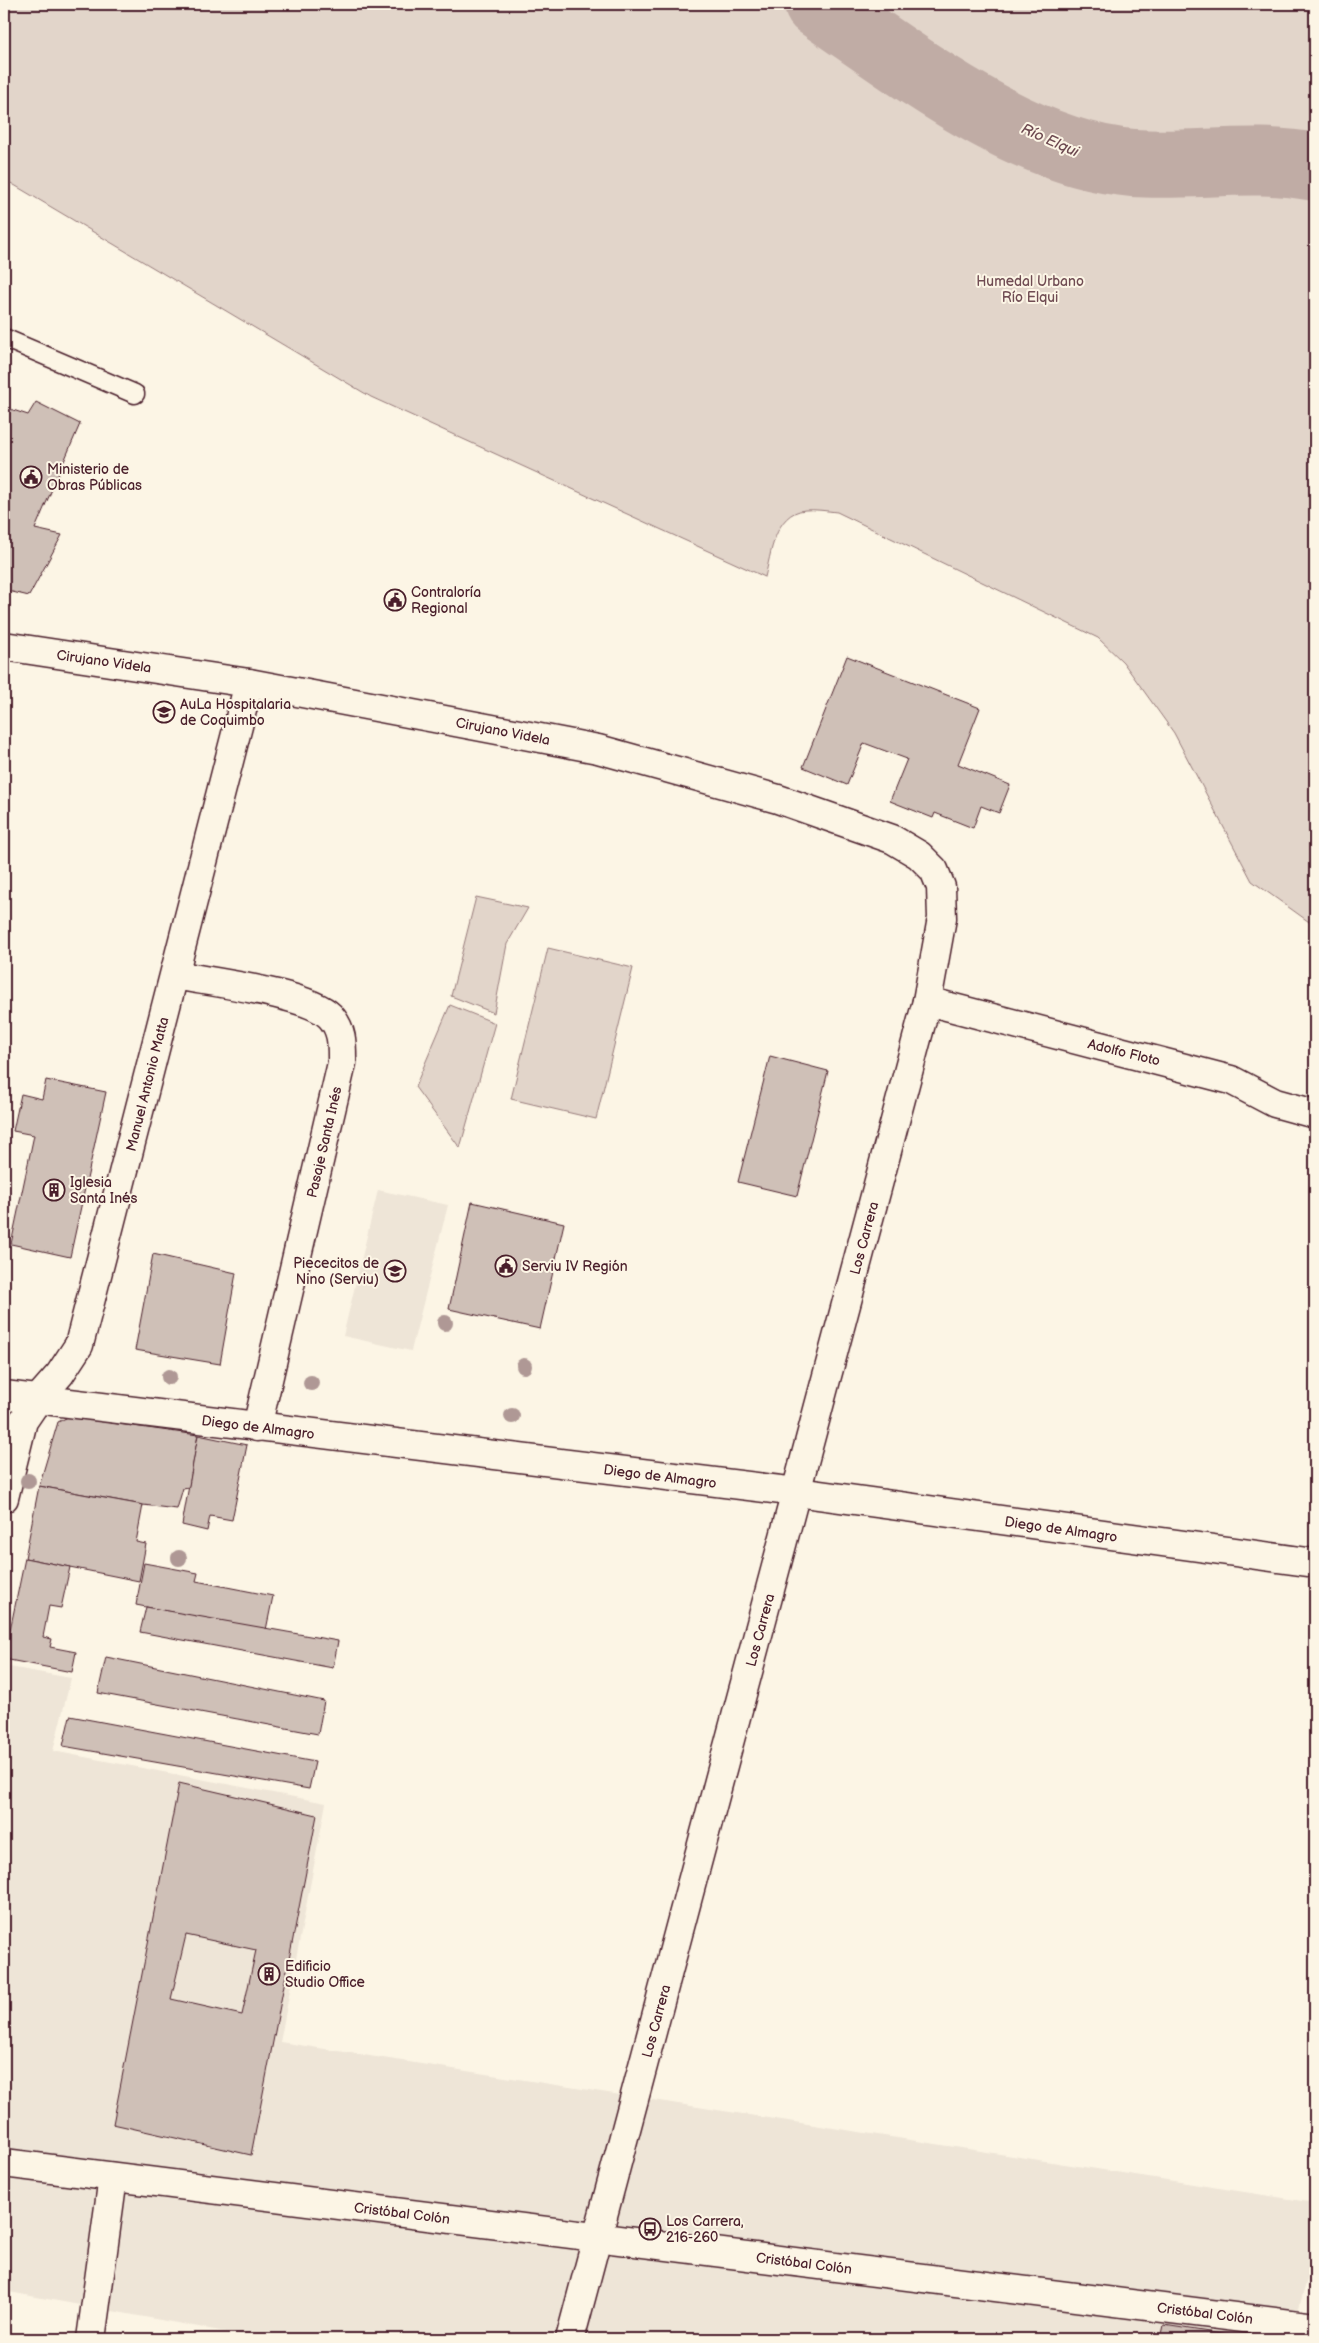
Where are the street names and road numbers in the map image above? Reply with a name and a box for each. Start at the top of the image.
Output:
street label: Cirujano Videla [55,646,153,677]
street label: Cirujano Videla [454,714,552,749]
street label: Manuel Antonio Matta [123,1015,172,1153]
street label: Adolfo Floto [1086,1035,1162,1070]
street label: Pasaje Santa Inés [303,1085,346,1199]
street label: Los Carrera [847,1200,882,1277]
street label: Diego de Almagro [200,1412,315,1443]
street label: Diego de Almagro [602,1461,717,1492]
street label: Diego de Almagro [1003,1513,1118,1546]
street label: Los Carrera [743,1592,778,1669]
street label: Los Carrera [639,1983,674,2060]
street label: Cristóbal Colón [353,2199,451,2228]
street label: Cristóbal Colón [755,2249,853,2278]
street label: Cristóbal Colón [1156,2299,1254,2328]

